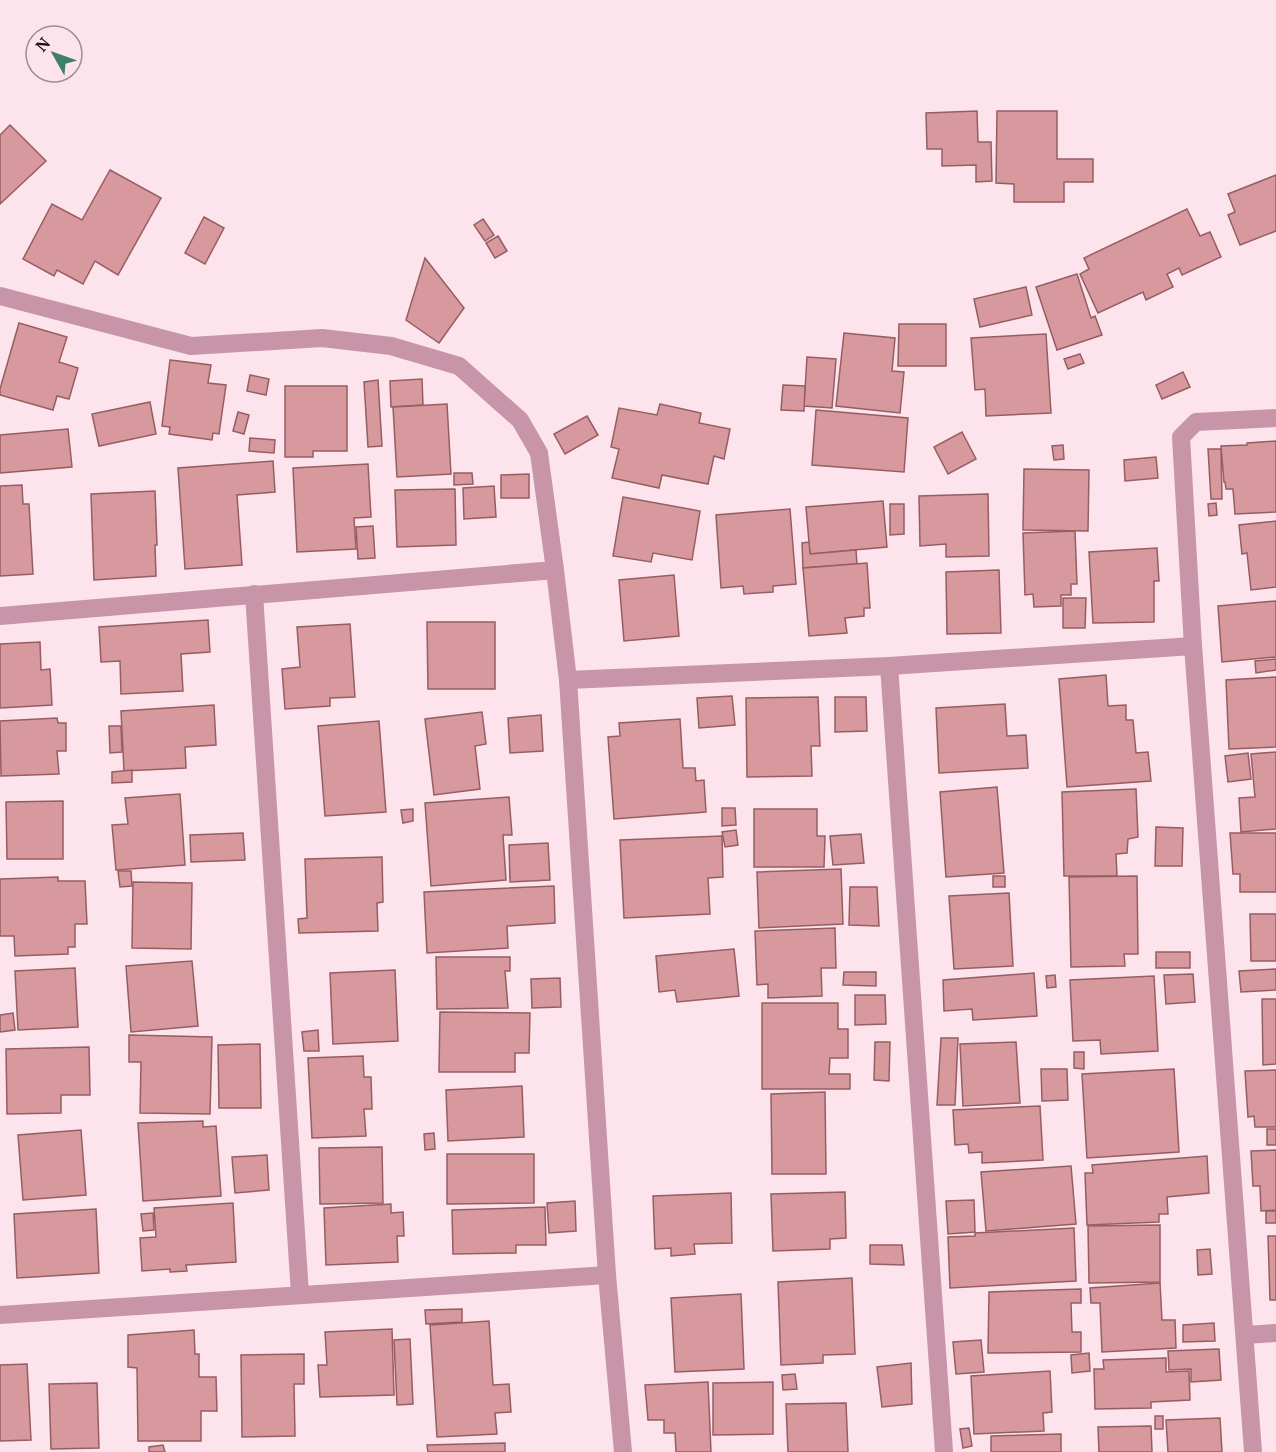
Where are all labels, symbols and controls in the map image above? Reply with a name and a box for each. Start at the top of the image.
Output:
north arrow [24,24,84,84]
text: N [30,33,55,56]

